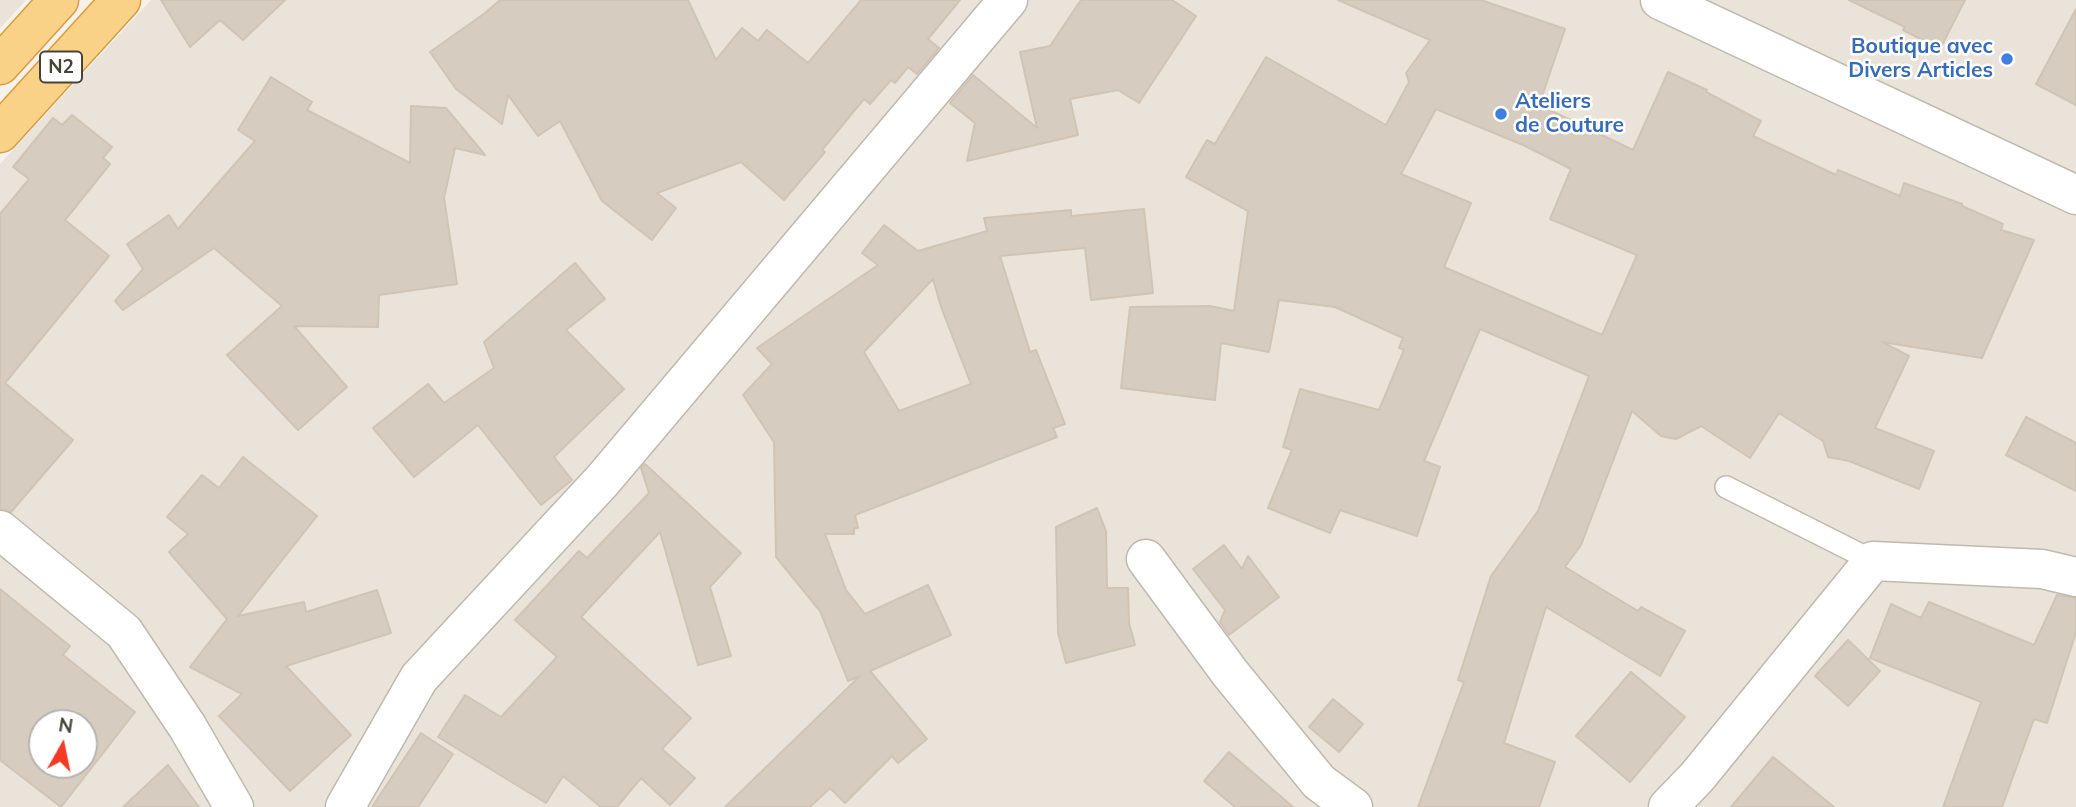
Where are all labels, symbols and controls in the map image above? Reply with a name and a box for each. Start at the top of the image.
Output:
place label: Boutique avec Divers Articles [1848,34,1993,84]
marker: Boutique avec Divers Articles [1999,51,2015,67]
road number: N2 [40,52,82,82]
place label: Ateliers de Couture [1515,89,1624,139]
marker: Ateliers de Couture [1493,106,1509,122]
north arrow [28,709,98,779]
text: N [57,712,75,738]

